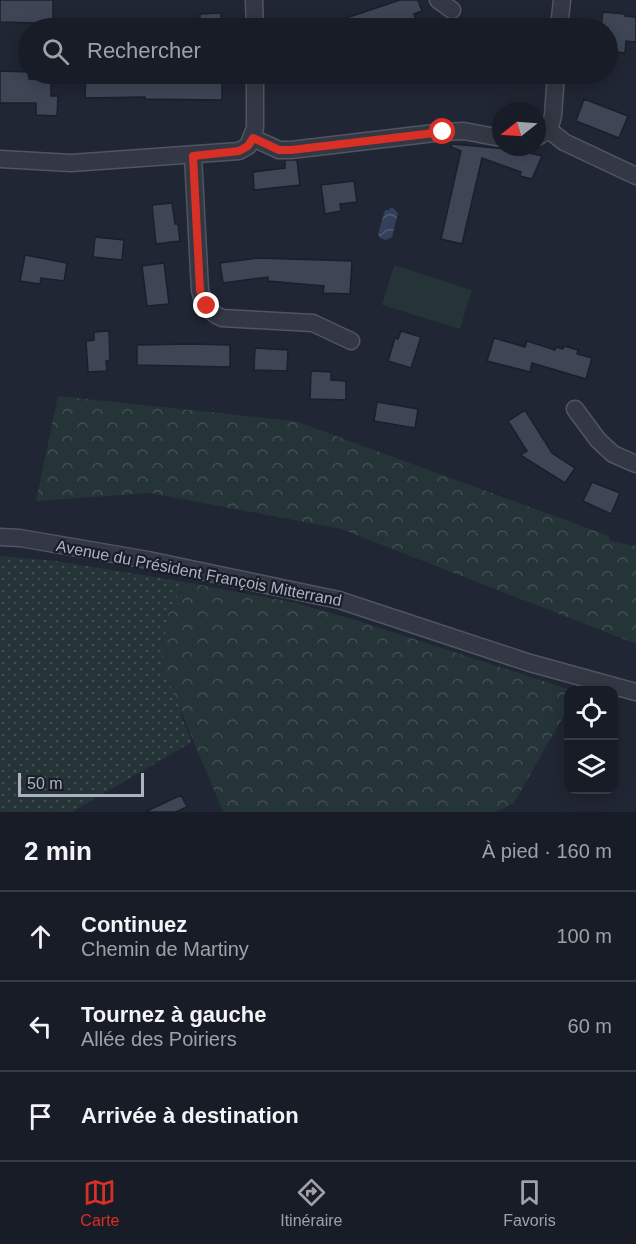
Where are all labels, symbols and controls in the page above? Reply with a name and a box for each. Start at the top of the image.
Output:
search box [18,18,618,84]
icon: search [39,35,72,68]
text: Rechercher [87,38,201,63]
north arrow [492,102,546,156]
route start [429,118,455,144]
route end [193,292,219,318]
street label: Avenue du Président François Mitterrand [55,537,343,609]
map controls [564,686,618,794]
button: locate [564,686,618,740]
button: layers [564,740,618,794]
scale bar [18,770,144,798]
text: 50 m [27,775,63,792]
text: 2 min [24,836,92,866]
text: À pied · 160 m [482,840,612,862]
text: Continuez [81,912,187,937]
icon: ahead [24,920,57,953]
text: 100 m [556,925,612,947]
text: Chemin de Martiny [81,938,249,960]
text: Tournez à gauche [81,1002,266,1027]
icon: left [24,1010,57,1043]
text: 60 m [568,1015,612,1037]
text: Allée des Poiriers [81,1028,237,1050]
icon: arrive [24,1100,57,1133]
text: Arrivée à destination [81,1103,299,1128]
tab: Carte [80,1176,119,1230]
tab: Itinéraire [280,1176,342,1230]
tab: Favoris [503,1176,556,1230]

